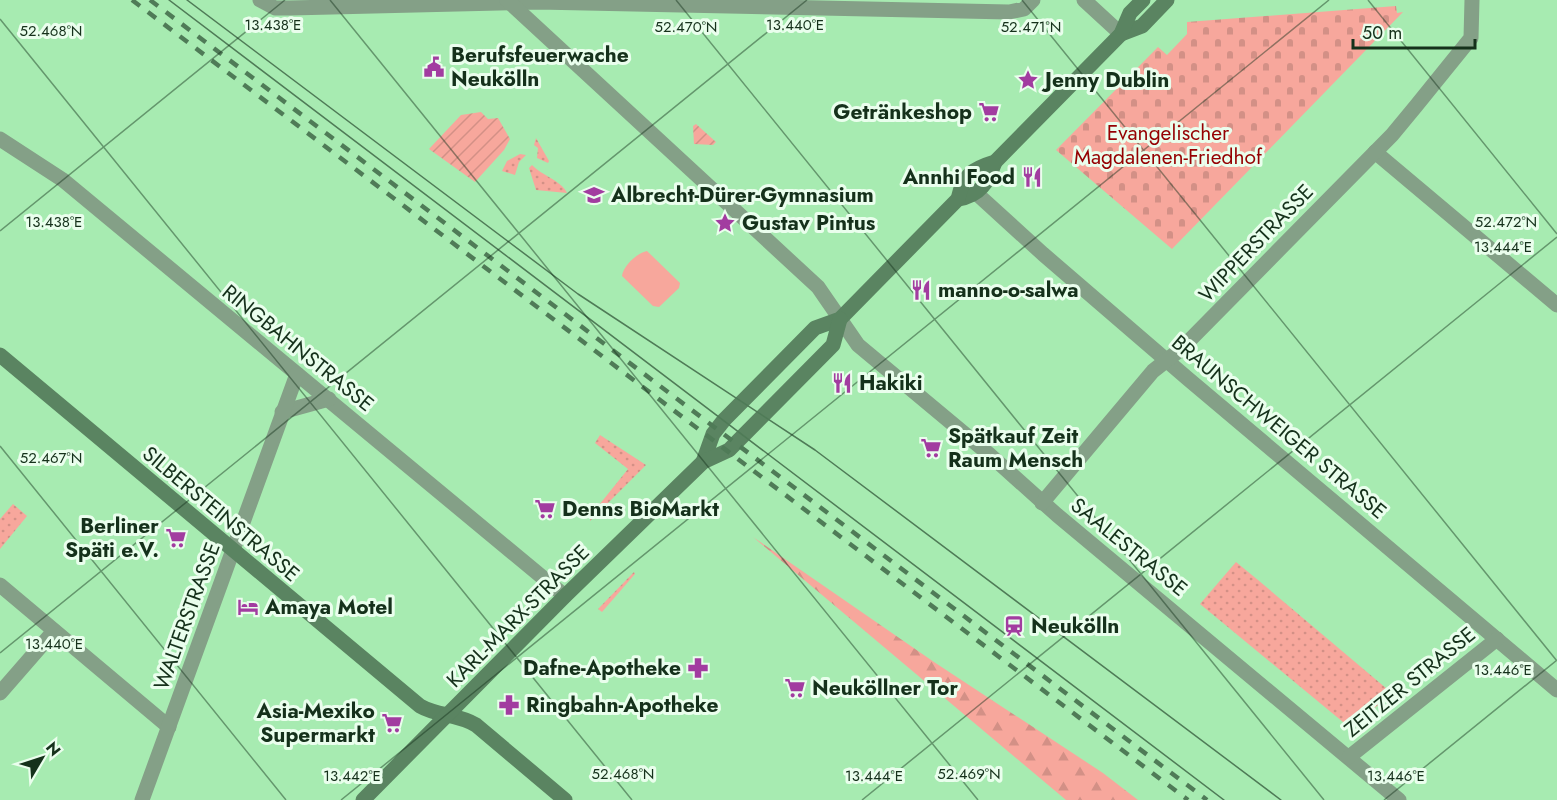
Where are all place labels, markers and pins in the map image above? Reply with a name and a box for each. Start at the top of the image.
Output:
place label: Berufsfeuerwache Neukölln [451,40,629,94]
public building icon: Berufsfeuerwache Neukölln [422,55,446,79]
place label: Jenny Dublin [1041,65,1169,95]
place icon: Jenny Dublin [1016,68,1040,92]
place label: Getränkeshop [833,97,972,127]
supermarket icon: Getränkeshop [977,100,1001,124]
place label: Annhi Food [902,162,1015,192]
restaurant icon: Annhi Food [1020,165,1044,189]
place label: Albrecht-Dürer-Gymnasium [610,180,874,210]
school or university icon: Albrecht-Dürer-Gymnasium [582,183,606,207]
place label: Gustav Pintus [742,208,876,238]
place icon: Gustav Pintus [713,211,737,235]
place label: manno-o-salwa [938,275,1079,305]
restaurant icon: manno-o-salwa [909,278,933,302]
place label: Hakiki [859,368,923,398]
restaurant icon: Hakiki [830,371,854,395]
place label: Spätkauf Zeit Raum Mensch [948,421,1083,475]
supermarket icon: Spätkauf Zeit Raum Mensch [919,436,943,460]
place label: Denns BioMarkt [562,494,719,524]
supermarket icon: Denns BioMarkt [533,497,557,521]
place label: Berliner Späti e.V. [65,511,159,565]
supermarket icon: Berliner Späti e.V. [164,526,188,550]
place label: Amaya Motel [264,592,393,622]
hotel icon: Amaya Motel [236,595,260,619]
place label: Neukölln [1031,611,1119,641]
station icon: Neukölln [1002,614,1026,638]
place label: Dafne-Apotheke [523,653,681,683]
pharmacy icon: Dafne-Apotheke [686,656,710,680]
place label: Neuköllner Tor [812,673,958,703]
supermarket icon: Neuköllner Tor [783,676,807,700]
place label: Ringbahn-Apotheke [526,690,719,720]
pharmacy icon: Ringbahn-Apotheke [497,693,521,717]
place label: Asia-Mexiko Supermarkt [256,696,375,750]
supermarket icon: Asia-Mexiko Supermarkt [380,711,404,735]

